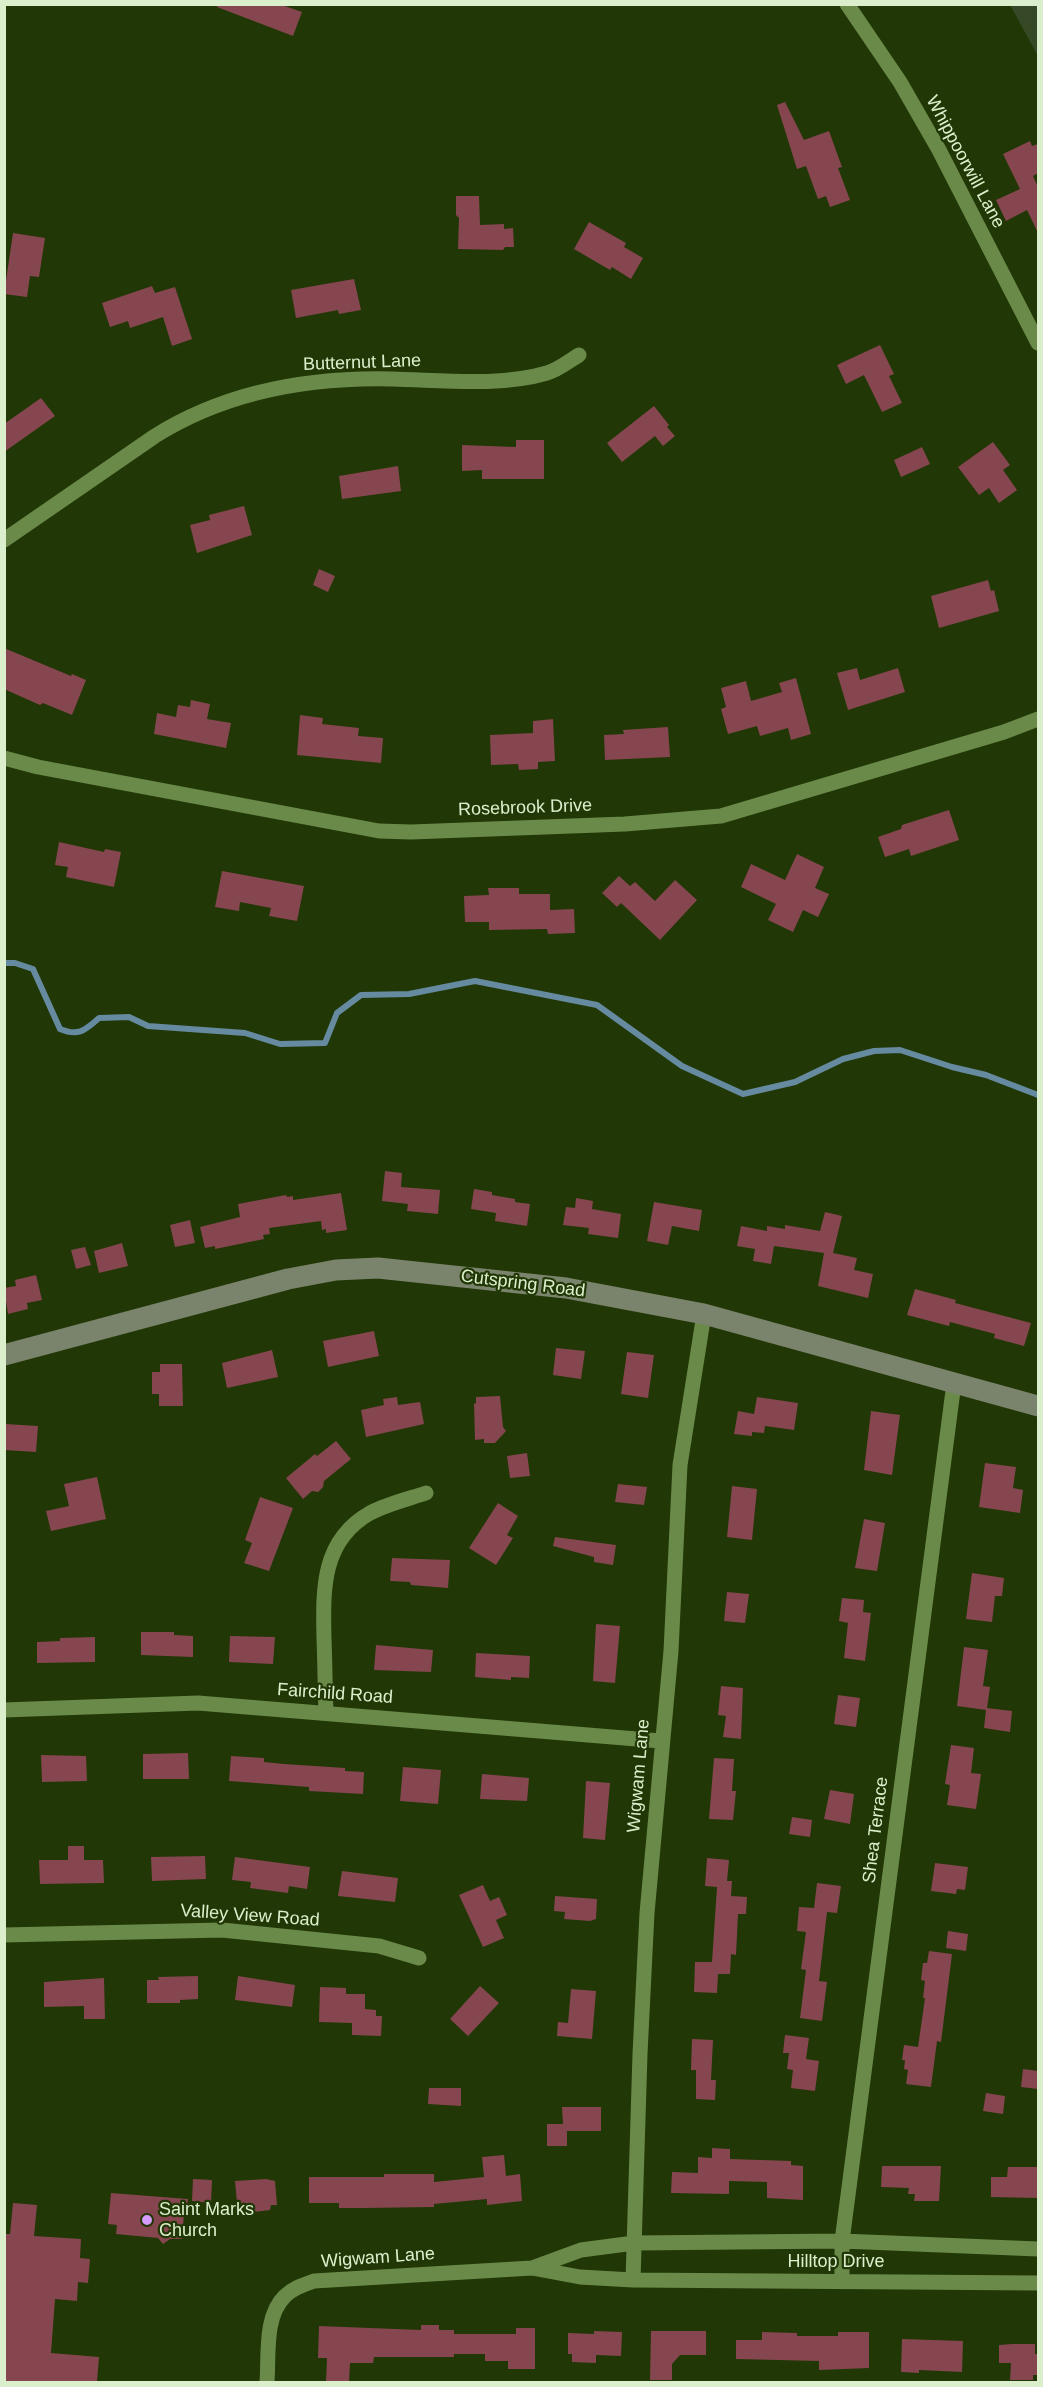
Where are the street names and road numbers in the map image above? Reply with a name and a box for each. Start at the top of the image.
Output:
street label: Whippoorwill Lane [921,92,1009,232]
street label: Butternut Lane [303,350,421,376]
street label: Rosebrook Drive [458,795,592,821]
street label: Cutspring Road [460,1266,586,1302]
street label: Fairchild Road [276,1679,394,1709]
street label: Wigwam Lane [623,1718,655,1834]
street label: Shea Terrace [859,1776,893,1884]
street label: Valley View Road [180,1900,320,1932]
street label: Wigwam Lane [320,2243,436,2273]
street label: Hilltop Drive [787,2251,885,2273]

